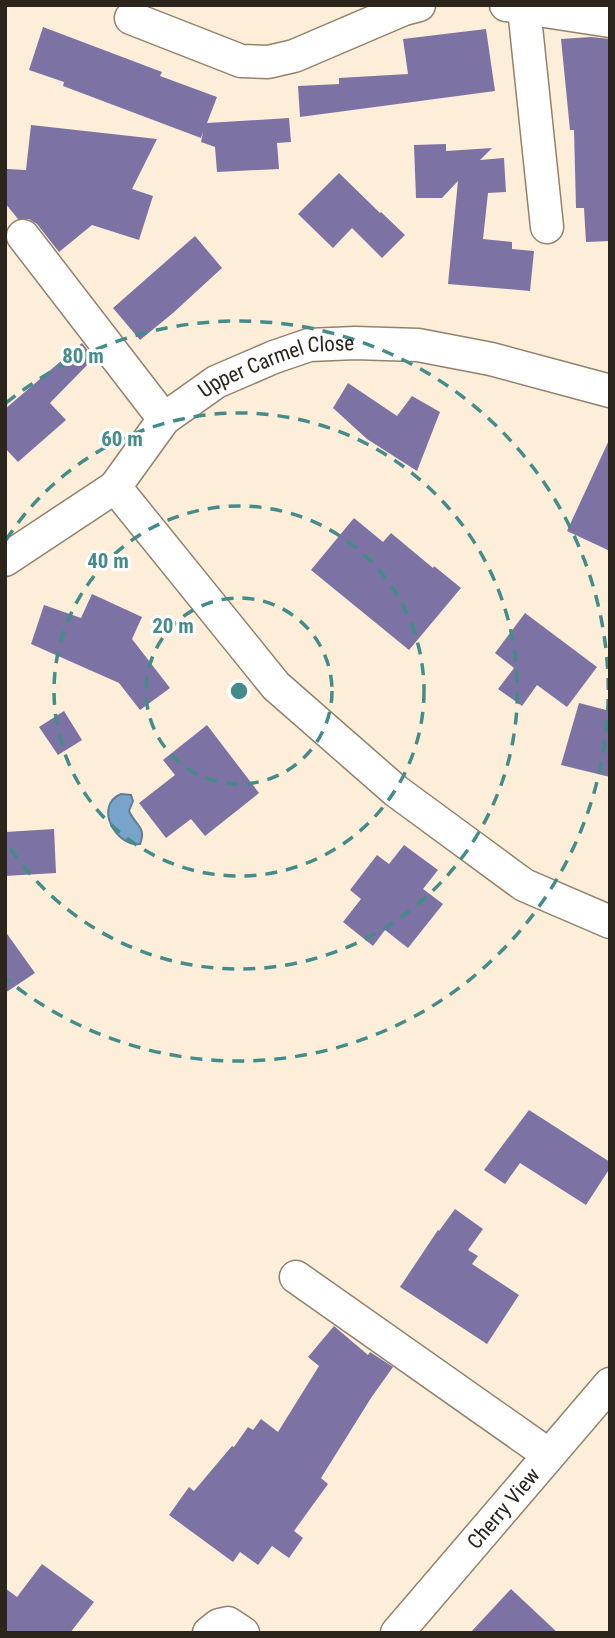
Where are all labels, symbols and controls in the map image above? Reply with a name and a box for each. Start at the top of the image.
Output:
street label: Upper Carmel Close [194,331,355,403]
text: 80 m [62,344,104,368]
text: 60 m [101,427,143,451]
text: 40 m [87,549,129,573]
text: 20 m [152,614,194,638]
centre of rings [227,679,251,703]
street label: Cherry View [462,1463,545,1554]

